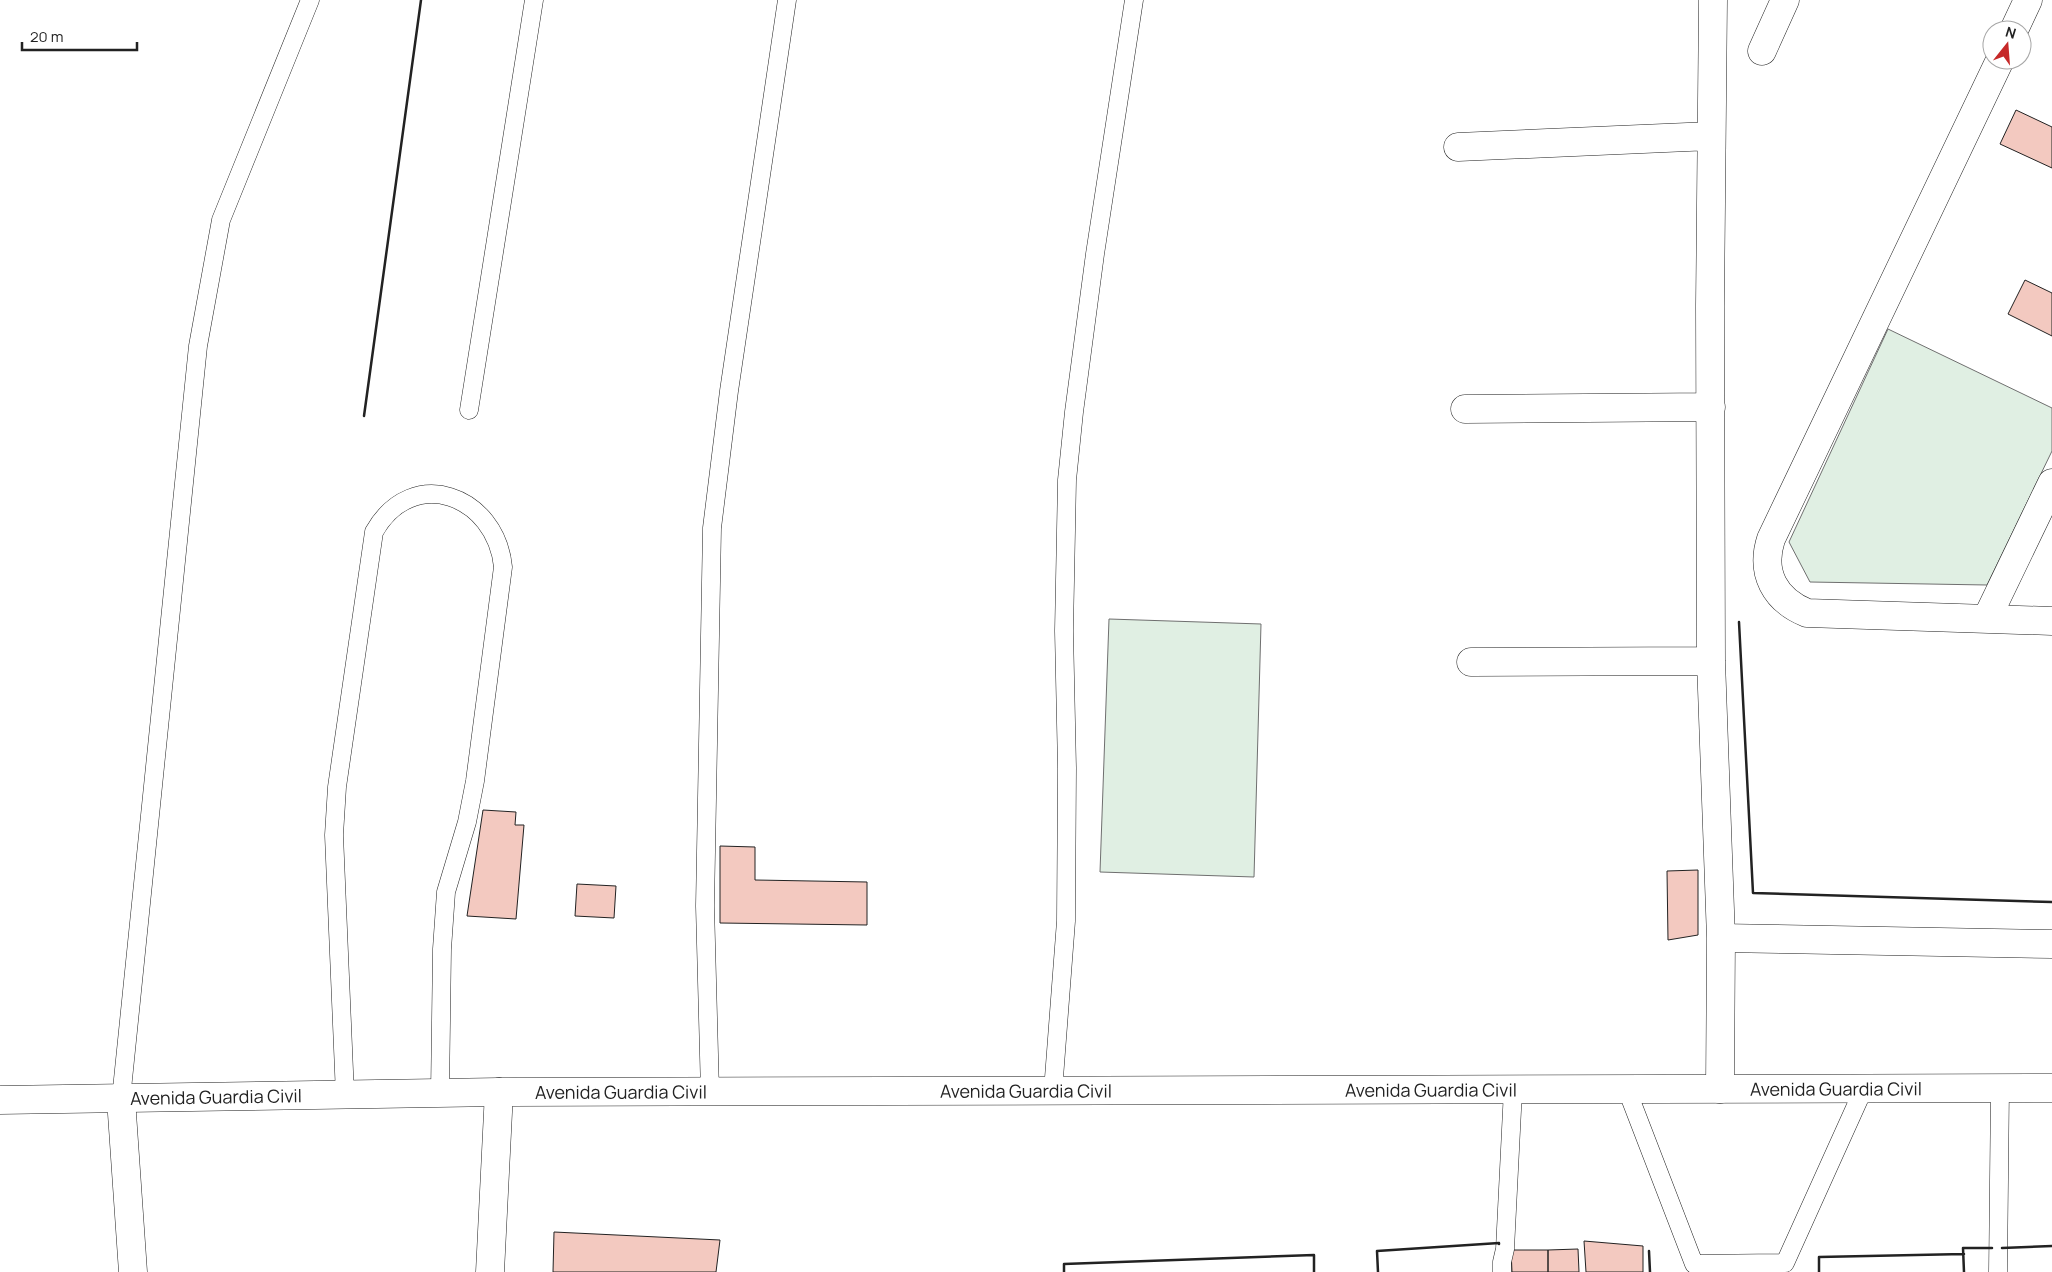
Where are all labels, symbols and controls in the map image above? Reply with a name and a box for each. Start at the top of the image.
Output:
scale bar [22,20,138,52]
north arrow [1982,20,2032,70]
text: N [2003,22,2019,43]
text: 20 m [30,26,63,47]
street label: Avenida Guardia Civil [1750,1076,1922,1101]
street label: Avenida Guardia Civil [1345,1077,1517,1102]
street label: Avenida Guardia Civil [940,1078,1112,1103]
street label: Avenida Guardia Civil [535,1079,707,1104]
street label: Avenida Guardia Civil [130,1083,302,1110]

